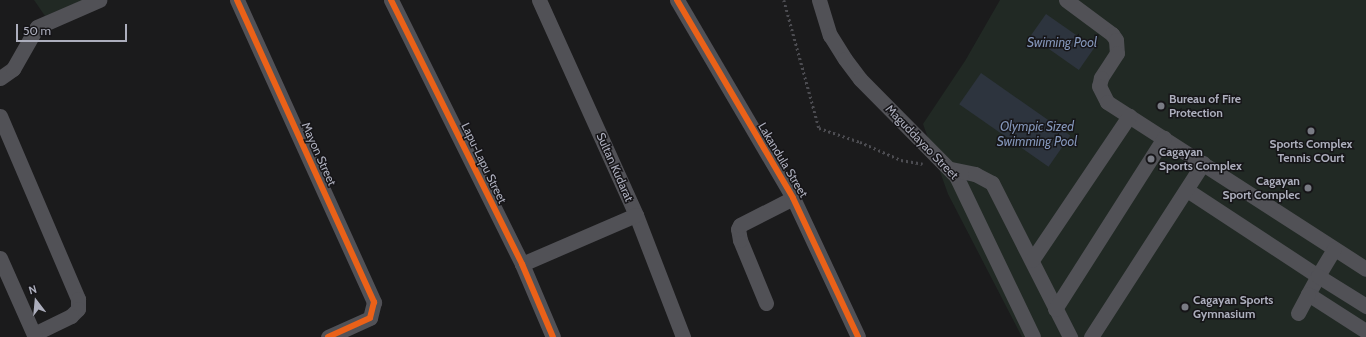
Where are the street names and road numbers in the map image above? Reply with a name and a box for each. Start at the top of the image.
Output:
street label: Maguddayao Street [883,102,961,182]
street label: Mayon Street [299,120,339,188]
street label: Lapu-Lapu Street [458,120,510,206]
street label: Lakandula Street [755,120,811,200]
street label: Sultan Kudarat [593,130,637,204]

